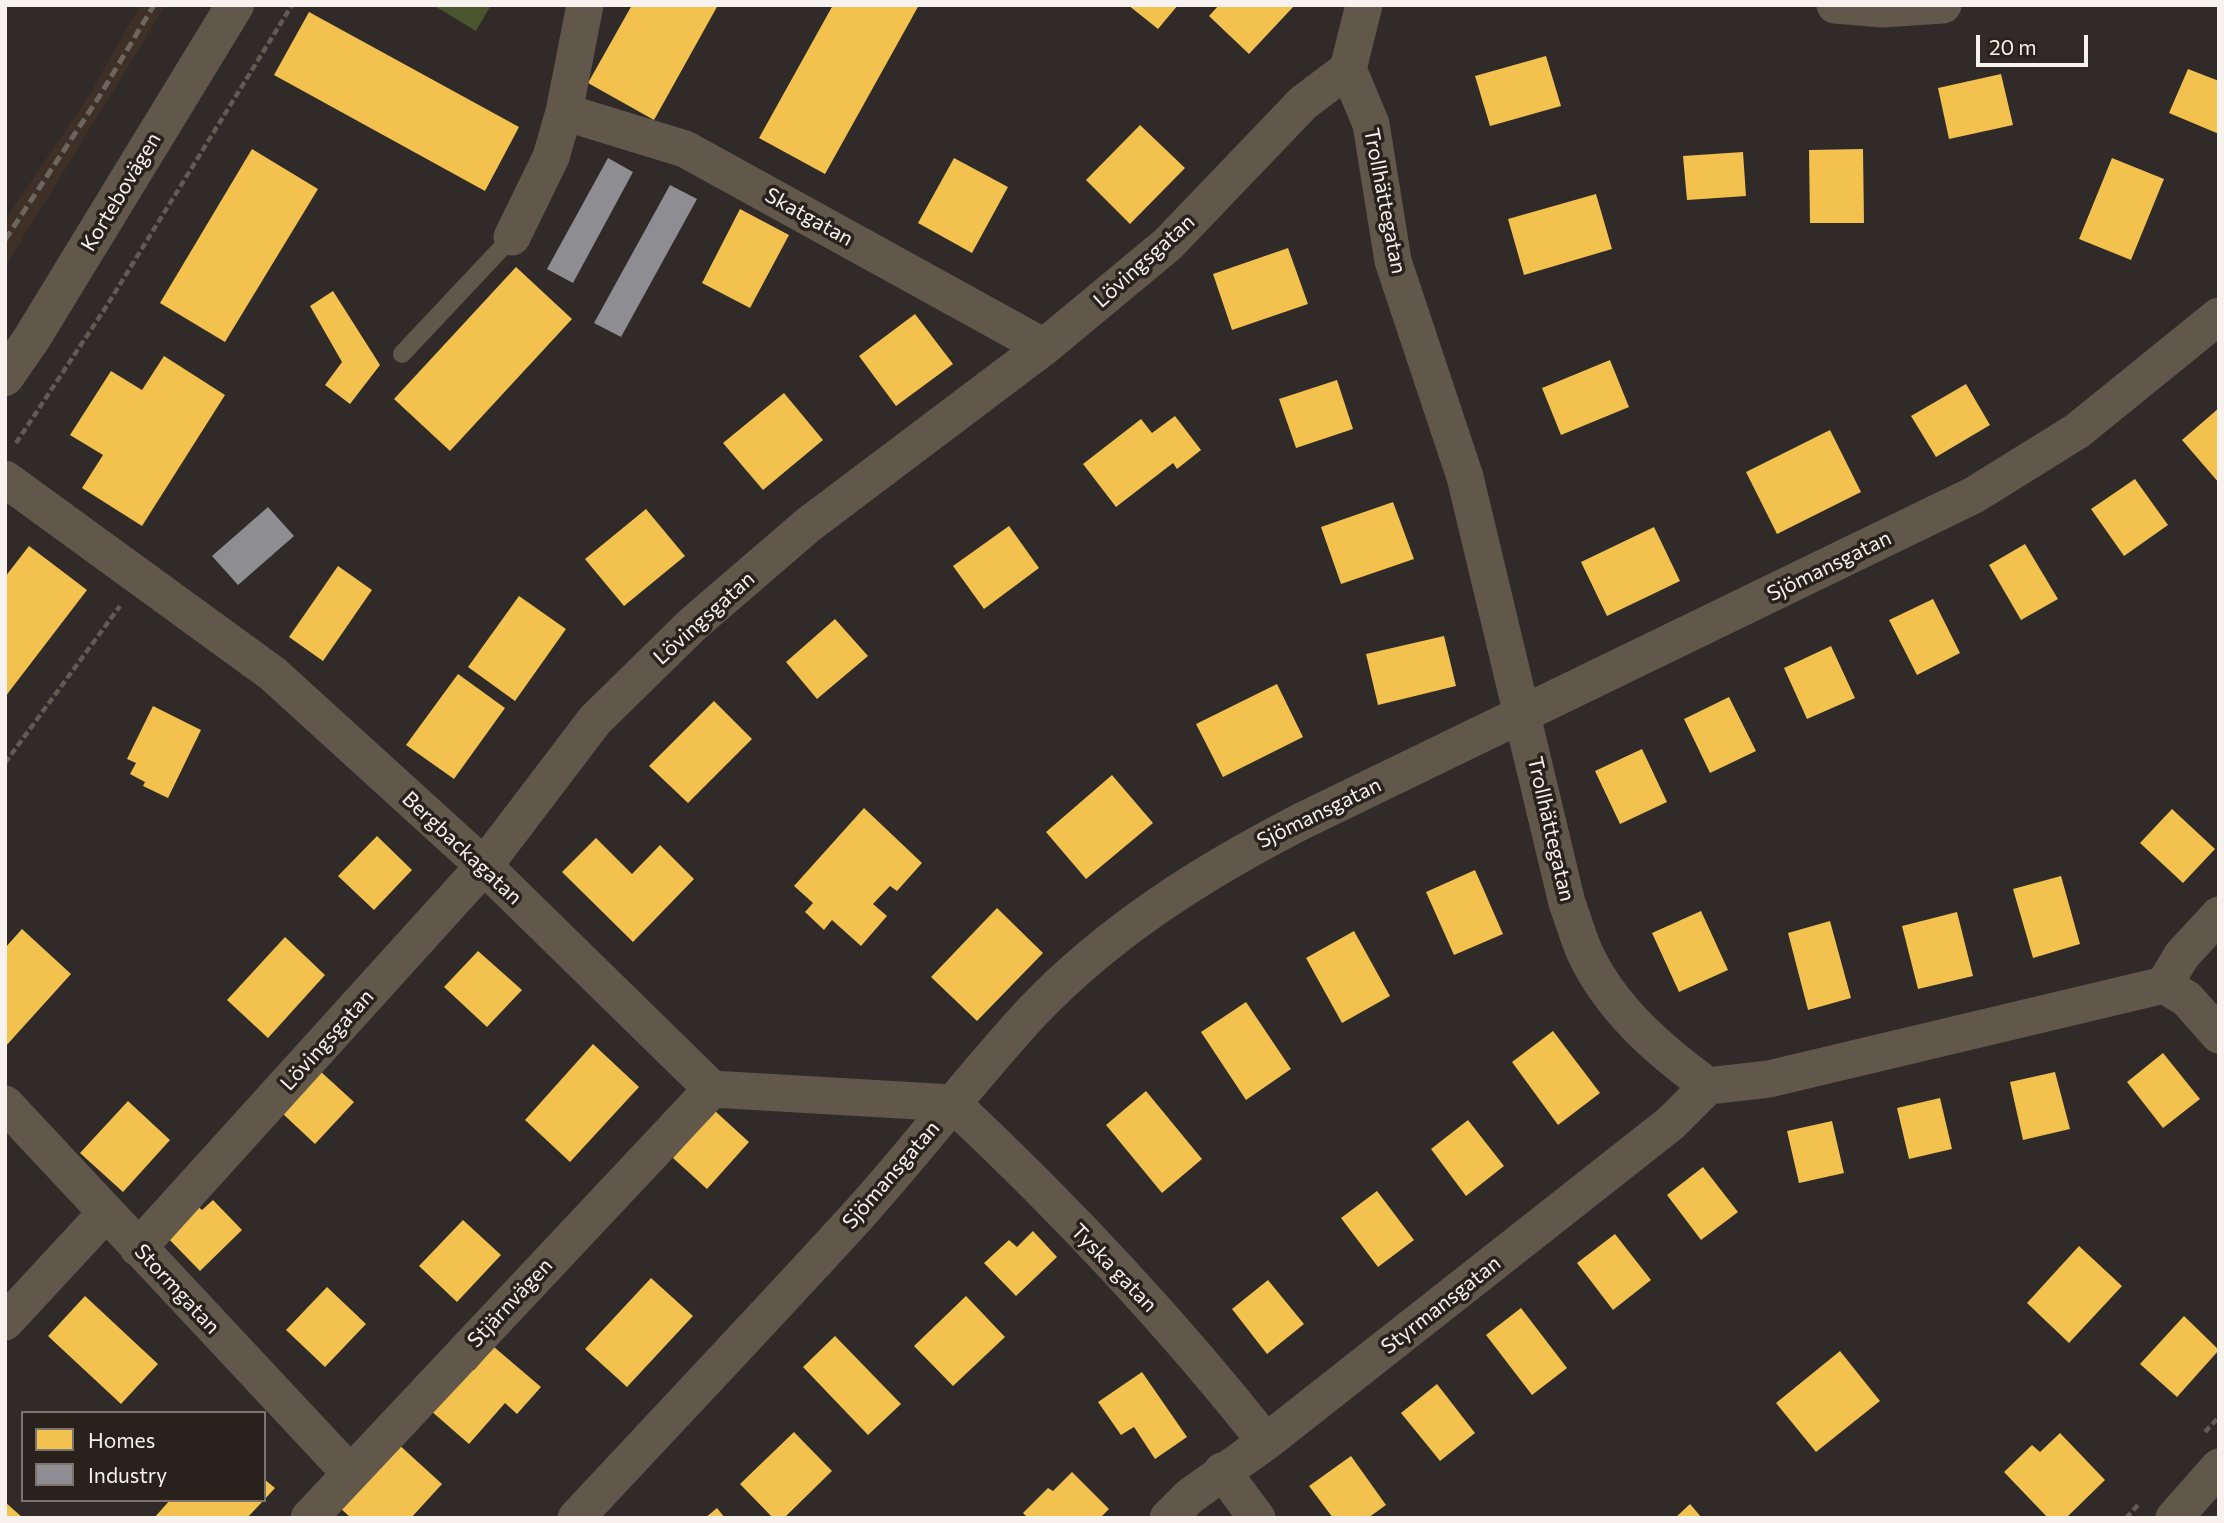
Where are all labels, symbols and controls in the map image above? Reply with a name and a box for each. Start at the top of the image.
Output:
scale bar [1979,21,2091,65]
text: 20 m [1989,34,2037,59]
street label: Trollhättegatan [1359,126,1411,276]
street label: Kortebovägen [76,128,166,256]
street label: Skatgatan [760,182,858,252]
street label: Lövingsgatan [1088,209,1200,313]
street label: Sjömansgatan [1763,525,1895,607]
street label: Lövingsgatan [648,566,760,670]
street label: Trollhättegatan [1522,754,1580,904]
street label: Sjömansgatan [1253,772,1385,854]
street label: Bergbackagatan [397,786,527,910]
street label: Lövingsgatan [275,984,379,1096]
street label: Sjömansgatan [837,1116,945,1234]
street label: Tyska gatan [1066,1219,1162,1317]
street label: Stormgatan [129,1239,225,1339]
street label: Styrmansgatan [1376,1251,1506,1359]
street label: Stjärnvägen [462,1253,558,1353]
legend [21,1411,266,1502]
text: Homes [88,1427,155,1452]
text: Industry [88,1462,167,1487]

